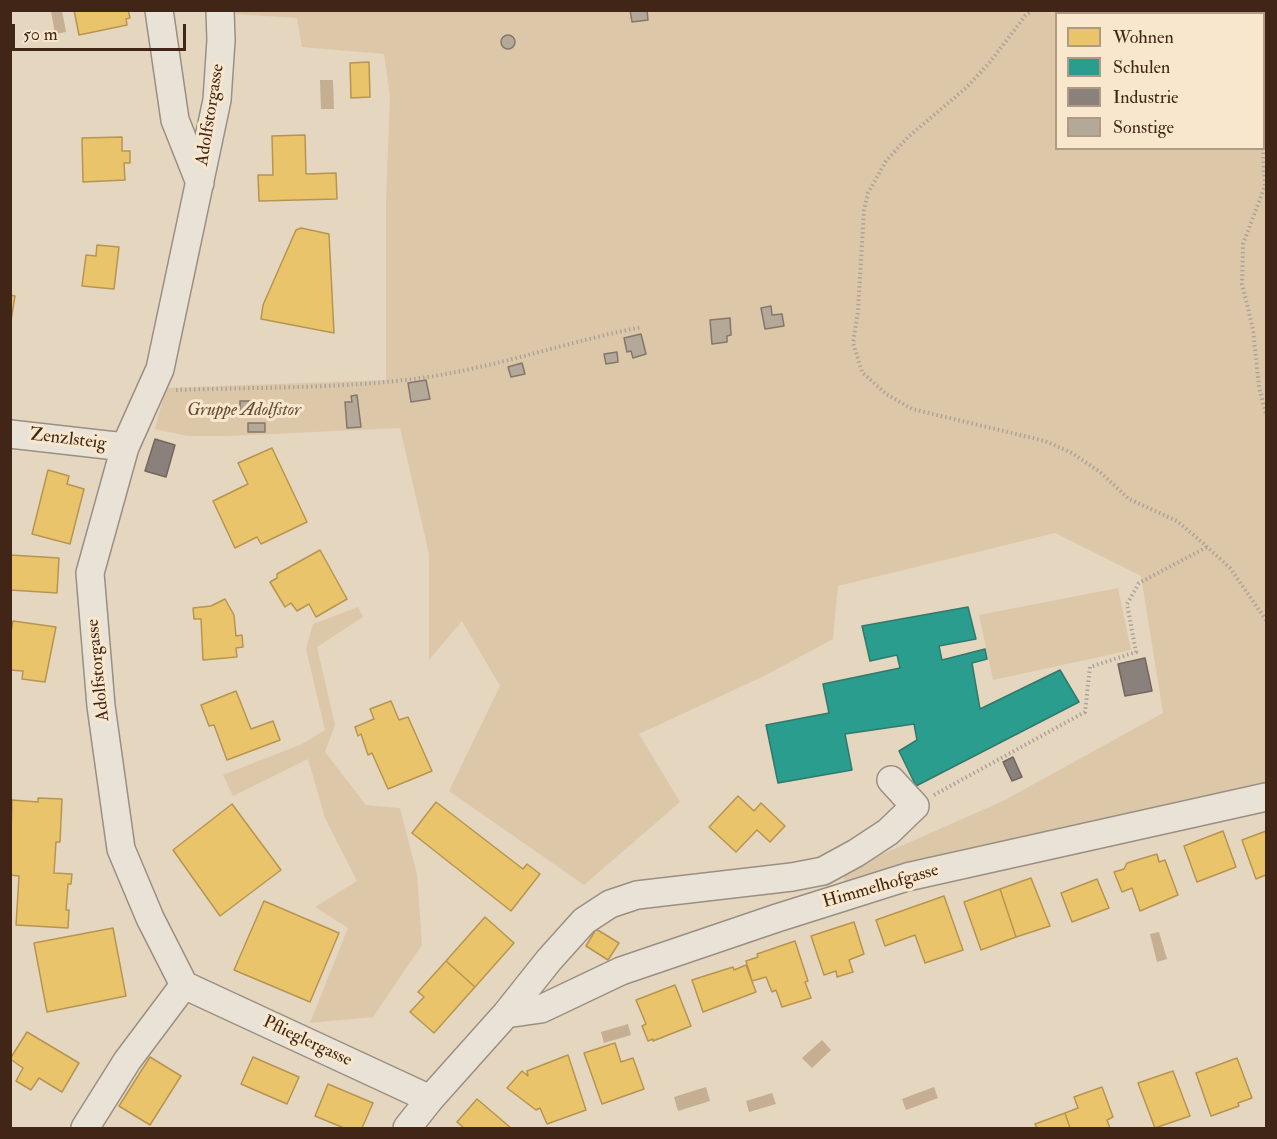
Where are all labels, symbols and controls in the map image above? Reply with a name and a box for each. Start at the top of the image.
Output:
scale bar [15,12,189,50]
legend [1055,12,1265,150]
text: 50 m [23,23,58,46]
text: Wohnen [1113,26,1174,49]
text: Schulen [1113,56,1170,79]
street label: Adolfstorgasse [192,63,230,167]
text: Industrie [1113,86,1179,109]
text: Sonstige [1113,116,1174,139]
park label: Gruppe Adolfstor [187,400,301,422]
street label: Zenzlsteig [29,425,107,455]
street label: Adolfstorgasse [83,618,115,722]
street label: Himmelhofgasse [821,860,941,914]
street label: Pflieglergasse [259,1012,355,1072]

